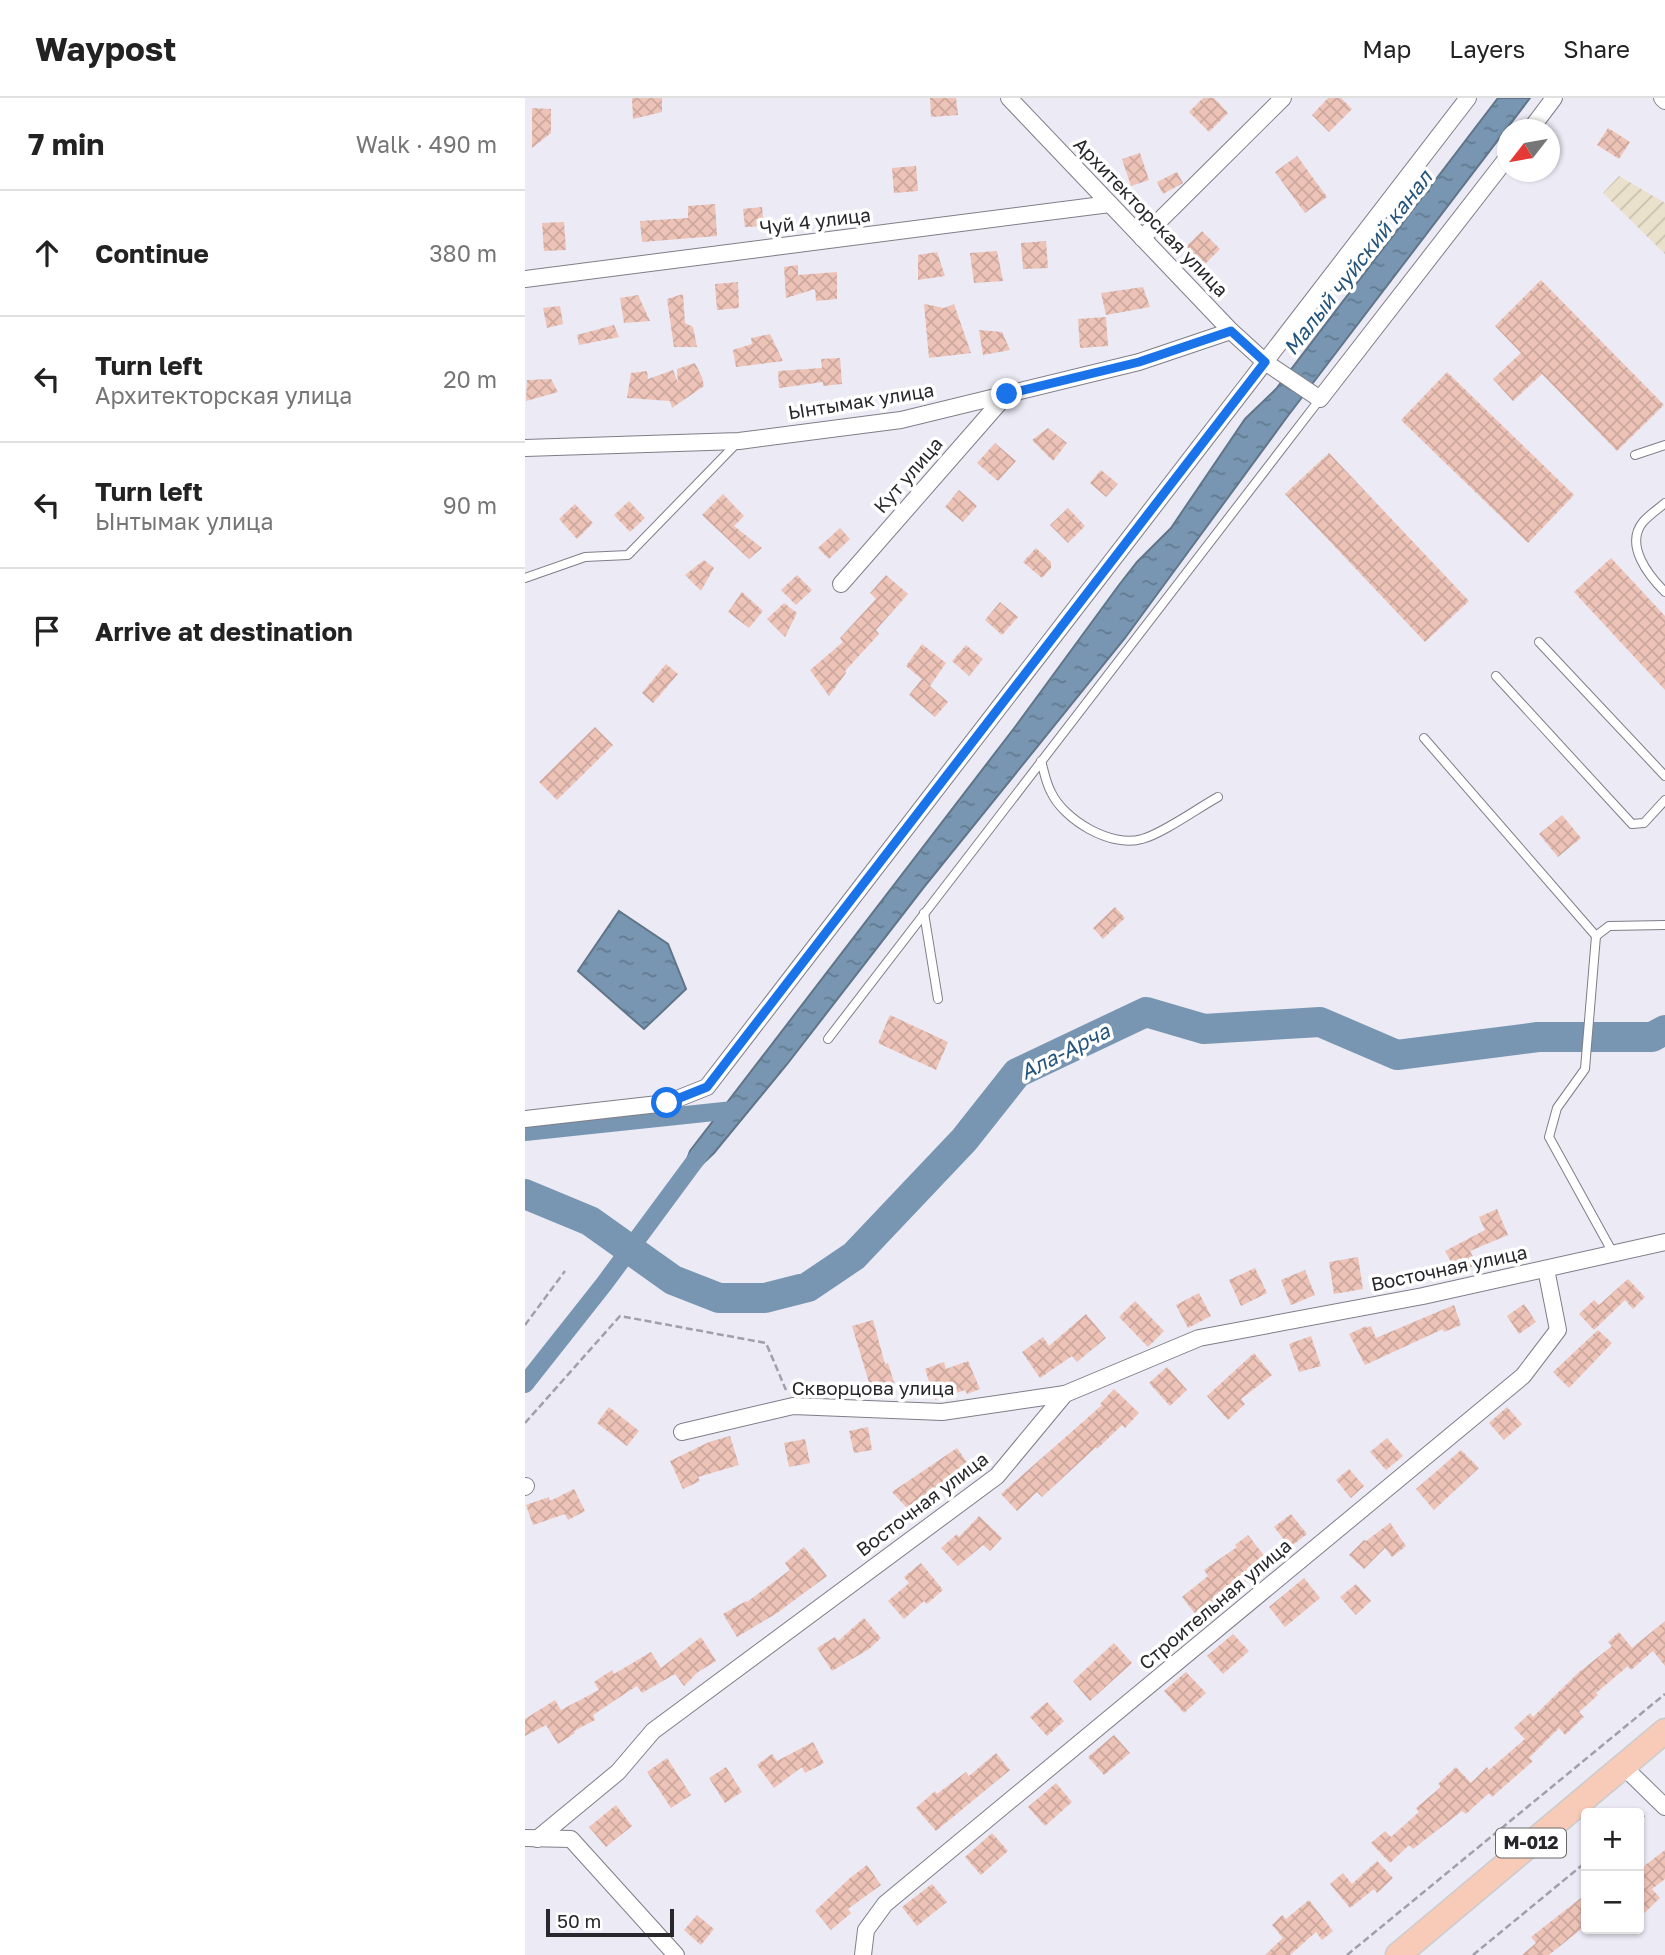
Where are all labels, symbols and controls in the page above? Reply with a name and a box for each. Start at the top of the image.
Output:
text: Waypost [35,29,176,68]
text: Map [1362,34,1411,63]
text: Layers [1449,34,1525,63]
text: Share [1563,34,1630,63]
north arrow [1497,119,1560,182]
text: 7 min [28,126,104,162]
text: Walk · 490 m [356,130,497,158]
street label: Архитекторская улица [1069,132,1233,301]
water label: Малый чуйский канал [1277,164,1438,360]
street label: Чуй 4 улица [758,202,872,239]
icon: ahead [28,234,66,272]
text: Continue [95,238,209,269]
text: 380 m [429,239,497,267]
text: Turn left [95,350,203,381]
icon: left [28,360,66,398]
text: 20 m [443,365,497,393]
street label: Ынтымак улица [786,378,936,423]
route end [991,378,1022,409]
text: Архитекторская улица [95,381,352,409]
street label: Кут улица [868,432,947,517]
text: Turn left [95,476,203,507]
icon: left [28,486,66,524]
text: 90 m [443,491,497,519]
text: Ынтымак улица [95,507,273,535]
icon: arrive [28,612,66,650]
text: Arrive at destination [95,616,353,647]
water label: Ала-Арча [1015,1017,1115,1085]
route start [651,1087,682,1118]
street label: Восточная улица [1369,1240,1529,1295]
street label: Скворцова улица [792,1376,954,1399]
street label: Восточная улица [851,1447,992,1561]
street label: Строительная улица [1134,1533,1295,1674]
map controls [1581,1808,1644,1934]
button: + [1581,1808,1644,1871]
road number: М-012 [1496,1828,1566,1858]
button: − [1581,1871,1644,1934]
scale bar [546,1906,674,1938]
text: 50 m [557,1909,601,1932]

